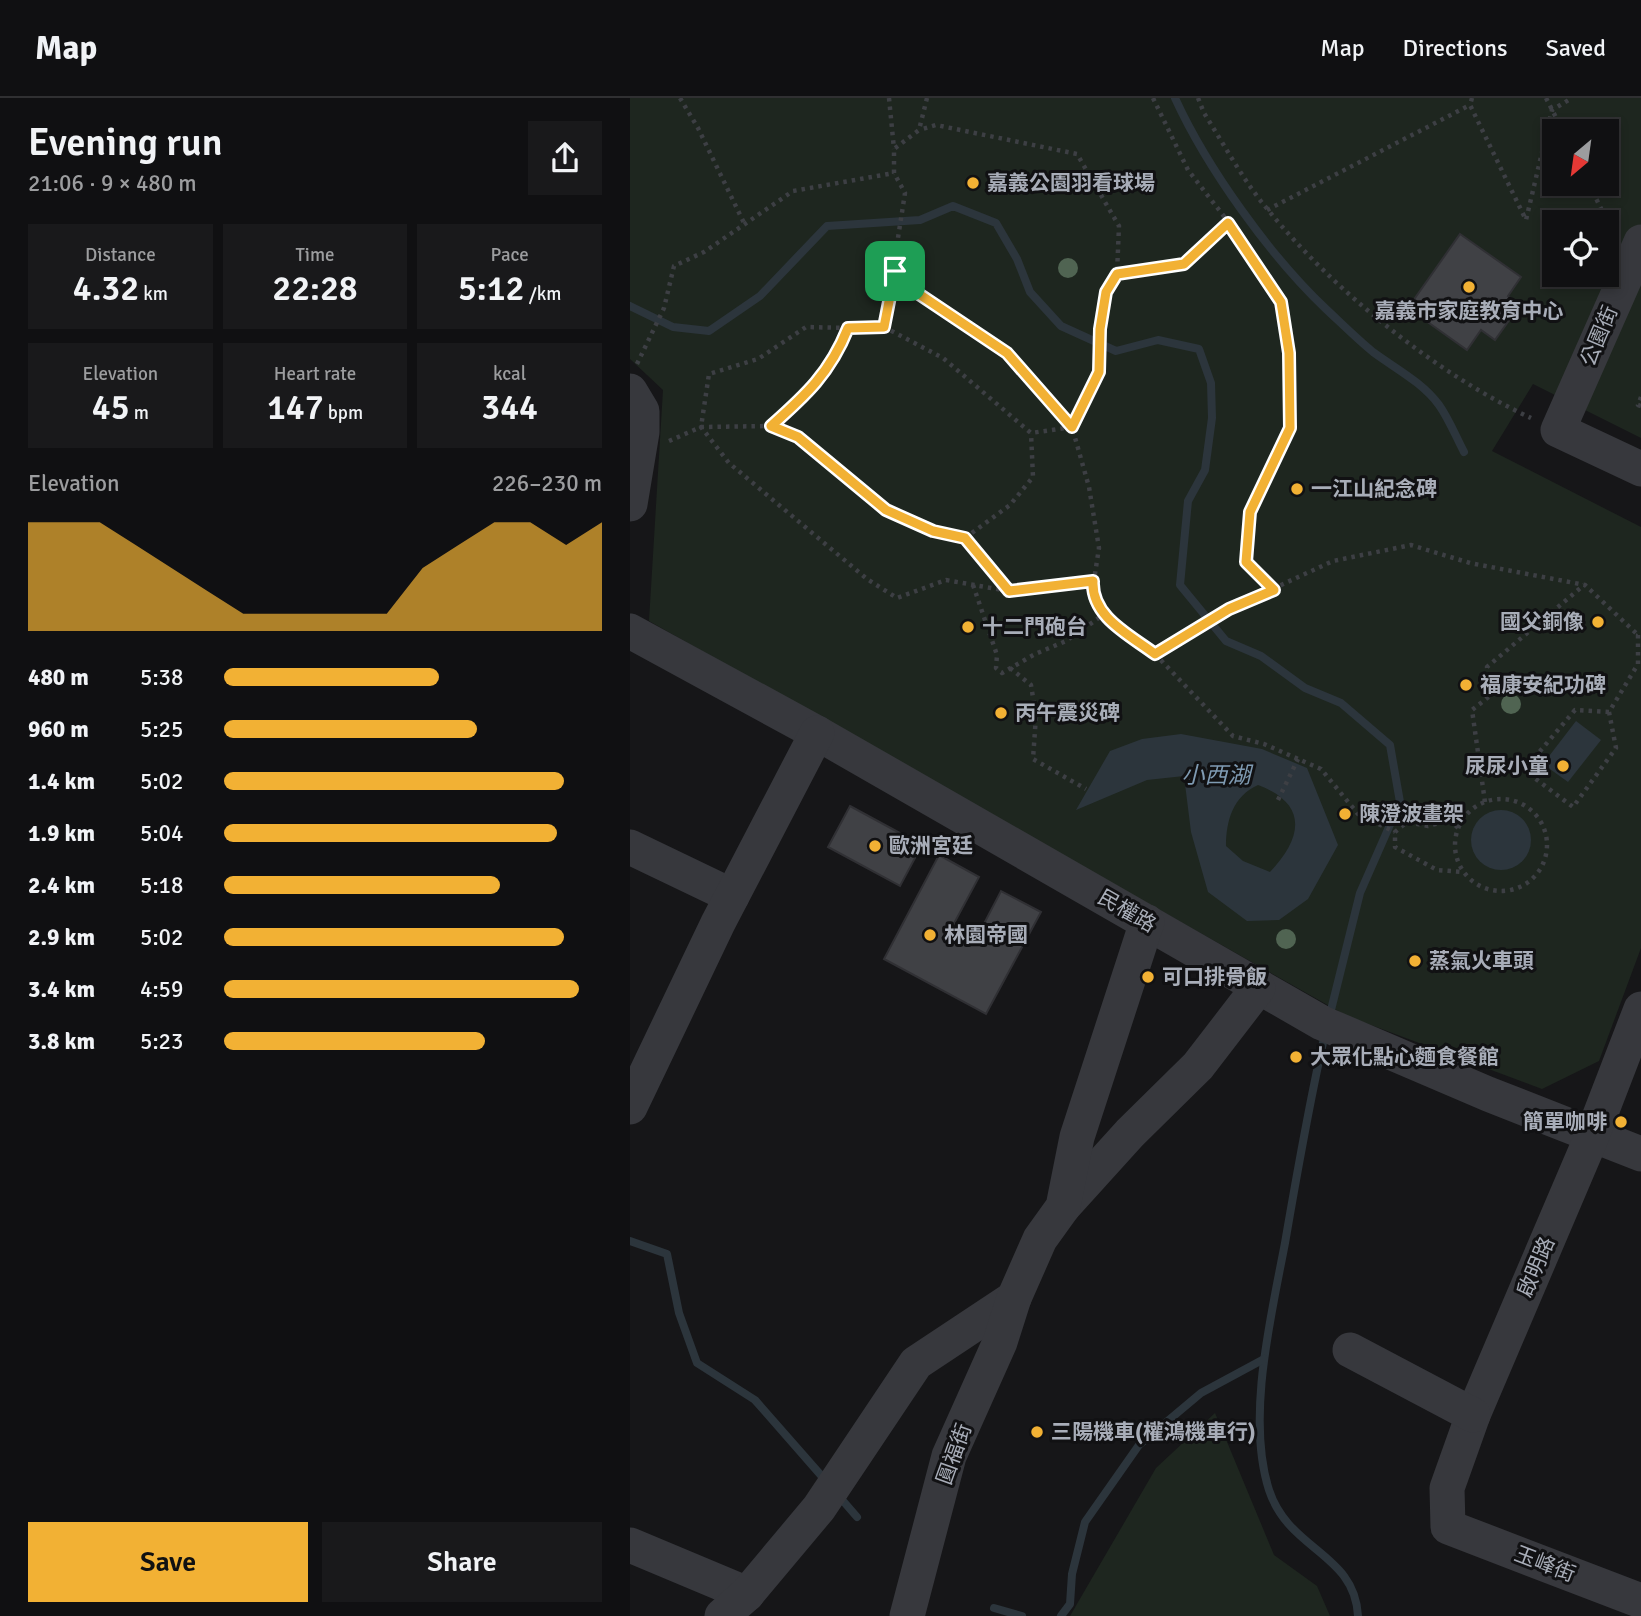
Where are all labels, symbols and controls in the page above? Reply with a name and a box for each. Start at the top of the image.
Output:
text: Map [35,28,97,69]
text: Map [1320,33,1365,63]
text: Directions [1403,33,1508,63]
text: Saved [1546,33,1606,63]
text: Evening run [28,119,222,166]
north arrow [1542,119,1619,196]
map controls [1542,119,1619,287]
button: share [528,121,602,195]
text: 21:06 · 9 × 480 m [28,169,197,198]
place label: 嘉義公園羽看球場 [987,170,1155,196]
marker: 嘉義公園羽看球場 [965,175,981,191]
button: locate [1542,210,1619,287]
pin [865,241,925,301]
text: Distance [85,243,156,267]
text: Time [295,243,335,267]
text: Pace [491,243,529,267]
icon: arrive [876,252,914,290]
text: 4.32 [73,267,139,310]
text: 22:28 [272,267,358,310]
text: 5:12 [458,267,525,310]
marker: 嘉義市家庭教育中心 [1461,279,1477,295]
text: km [139,282,168,306]
text: /km [525,282,561,306]
place label: 嘉義市家庭教育中心 [1375,298,1564,324]
street label: 公園街 [1575,302,1623,370]
text: Elevation [82,362,158,386]
text: Heart rate [274,362,356,386]
text: kcal [493,362,526,386]
text: 45 [92,386,130,429]
text: 147 [267,386,324,429]
text: 344 [481,386,538,429]
text: m [130,401,149,425]
text: bpm [324,401,363,425]
text: Elevation [28,469,120,498]
text: 226–230 m [492,469,602,498]
place label: 一江山紀念碑 [1311,476,1437,502]
marker: 一江山紀念碑 [1289,481,1305,497]
place label: 國父銅像 [1500,609,1584,635]
place label: 十二門砲台 [982,614,1087,640]
marker: 國父銅像 [1590,614,1606,630]
marker: 十二門砲台 [960,619,976,635]
text: 480 m [28,663,89,692]
text: 5:38 [140,663,183,692]
place label: 福康安紀功碑 [1480,672,1606,698]
marker: 福康安紀功碑 [1458,677,1474,693]
place label: 丙午震災碑 [1015,700,1120,726]
marker: 丙午震災碑 [993,705,1009,721]
text: 960 m [28,715,89,744]
text: 5:25 [140,715,183,744]
place label: 尿尿小童 [1465,753,1549,779]
marker: 尿尿小童 [1555,758,1571,774]
water label: 小西湖 [1182,761,1254,790]
text: 1.4 km [28,767,95,796]
text: 5:02 [140,767,183,796]
place label: 陳澄波畫架 [1359,801,1464,827]
marker: 陳澄波畫架 [1337,806,1353,822]
text: 1.9 km [28,819,95,848]
text: 5:04 [140,819,183,848]
place label: 歐洲宮廷 [889,833,973,859]
marker: 歐洲宮廷 [867,838,883,854]
text: 2.4 km [28,871,95,900]
text: 5:18 [140,871,183,900]
street label: 民權路 [1093,884,1161,938]
place label: 林園帝國 [944,922,1028,948]
text: 2.9 km [28,923,95,952]
text: 5:02 [140,923,183,952]
marker: 林園帝國 [922,927,938,943]
place label: 蒸氣火車頭 [1429,948,1534,974]
marker: 蒸氣火車頭 [1407,953,1423,969]
place label: 可口排骨飯 [1162,964,1267,990]
marker: 可口排骨飯 [1140,969,1156,985]
text: 3.4 km [28,975,95,1004]
text: 4:59 [140,975,183,1004]
text: 3.8 km [28,1027,95,1056]
text: 5:23 [140,1027,183,1056]
place label: 大眾化點心麵食餐館 [1310,1044,1499,1070]
marker: 大眾化點心麵食餐館 [1288,1049,1304,1065]
place label: 簡單咖啡 [1523,1109,1607,1135]
marker: 簡單咖啡 [1613,1114,1629,1130]
street label: 啟明路 [1512,1233,1560,1301]
place label: 三陽機車(權鴻機車行) [1051,1419,1256,1445]
street label: 圓福街 [931,1420,977,1488]
marker: 三陽機車(權鴻機車行) [1029,1424,1045,1440]
button: Save [28,1522,308,1602]
button: Share [322,1522,602,1602]
street label: 玉峰街 [1511,1541,1579,1587]

